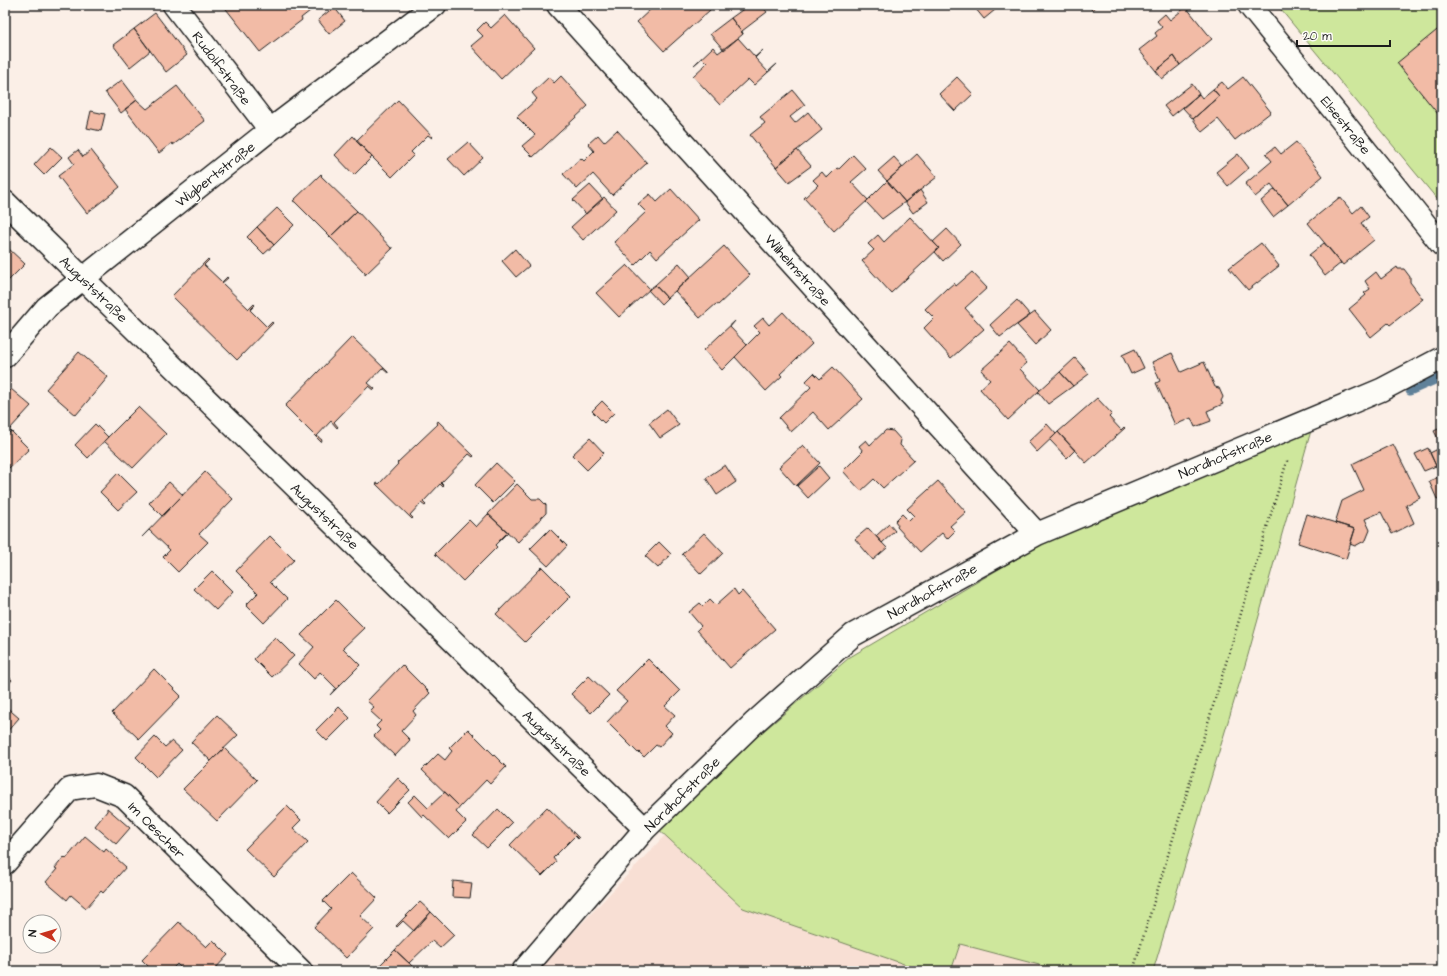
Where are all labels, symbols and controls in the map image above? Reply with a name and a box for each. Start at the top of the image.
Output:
scale bar [1297,22,1390,48]
street label: Rudolfstraße [187,28,256,110]
text: 20 m [1303,28,1332,45]
street label: Elsestraße [1315,92,1375,160]
street label: Wigbertstraße [171,137,260,212]
street label: Wilhelmstraße [760,230,835,311]
street label: Auguststraße [55,252,132,328]
street label: Nordhofstraße [1176,427,1276,485]
street label: Auguststraße [286,479,363,555]
street label: Nordhofstraße [884,559,981,625]
street label: Auguststraße [518,706,595,782]
street label: Nordhofstraße [640,752,725,837]
street label: Im Oescher [123,798,190,864]
north arrow [22,914,62,954]
text: N [25,929,40,937]

